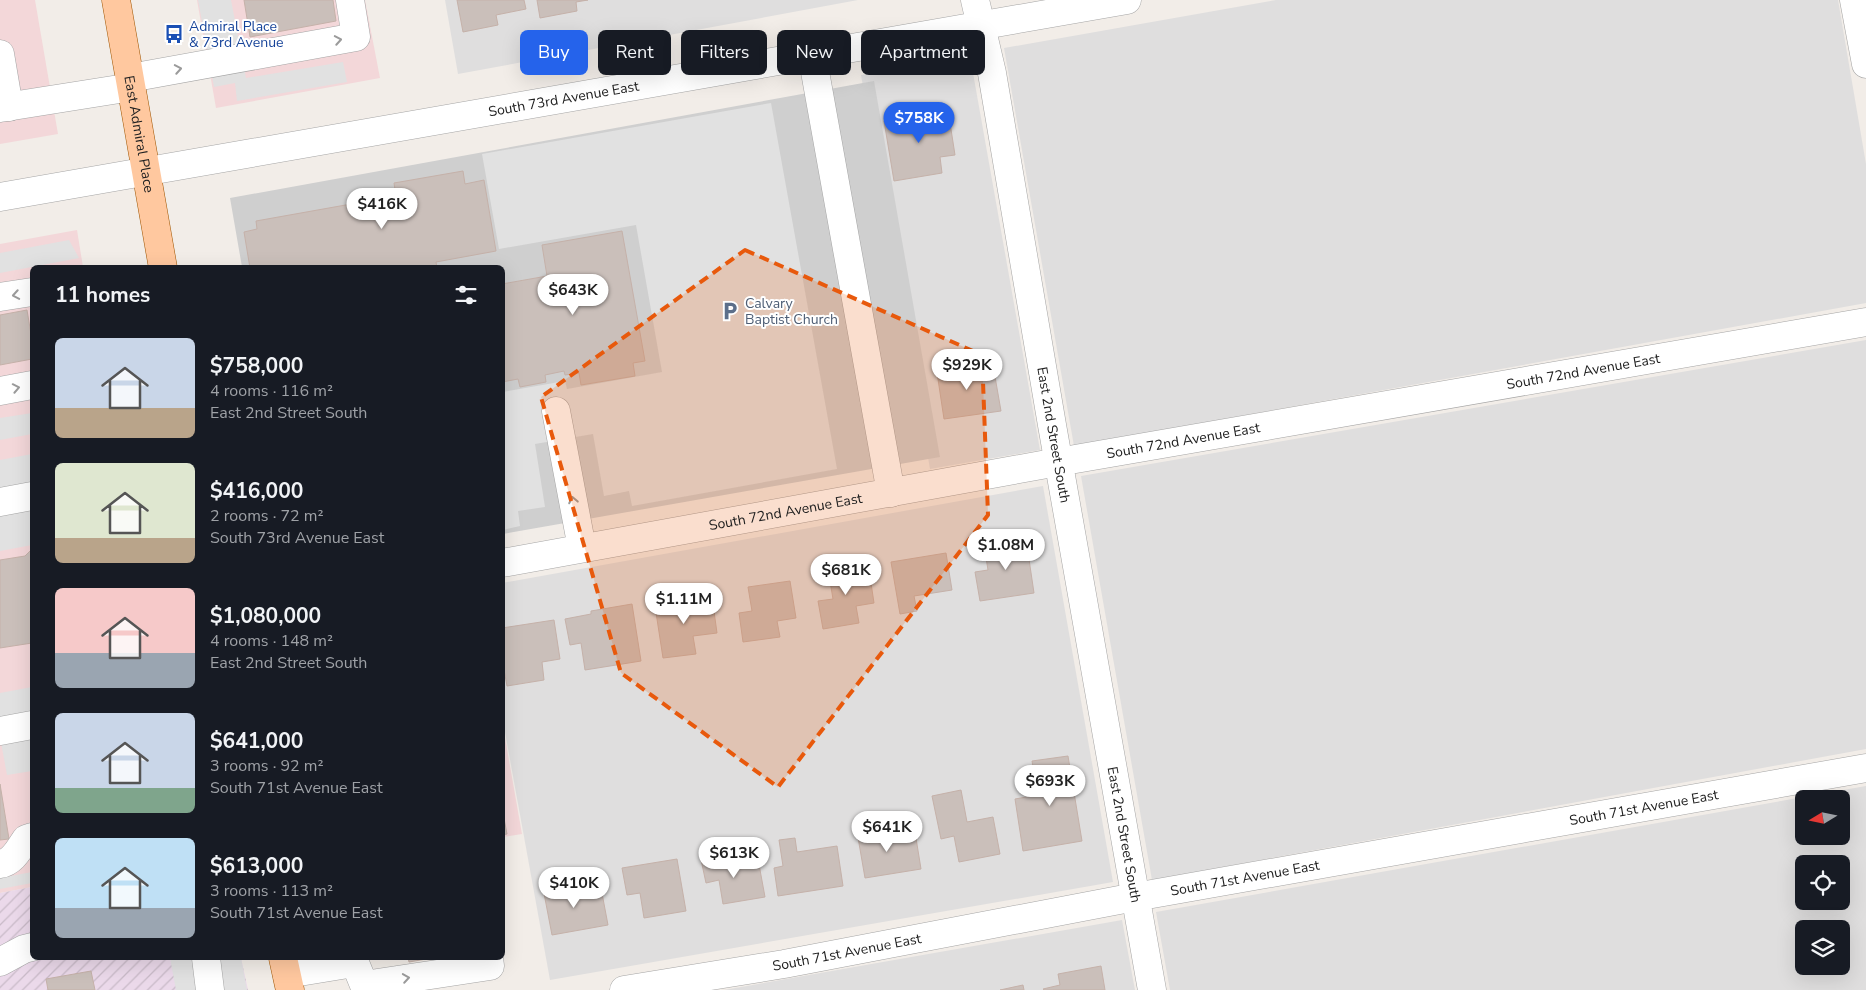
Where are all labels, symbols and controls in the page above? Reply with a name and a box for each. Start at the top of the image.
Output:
place label: Admiral Place & 73rd Avenue [189,17,283,52]
bus stop icon: Admiral Place & 73rd Avenue [163,23,185,45]
chip: Buy [520,30,588,75]
chip: Rent [598,30,671,75]
chip: Filters [681,30,767,75]
chip: New [777,30,851,75]
chip: Apartment [861,30,985,75]
one-way arrow [334,36,343,46]
one-way arrow [174,64,183,74]
street label: East Admiral Place [119,74,159,194]
street label: South 73rd Avenue East [487,76,640,121]
pin: $758K [884,102,954,144]
text: $758K [894,107,944,129]
pin: $416K [347,188,417,230]
text: $416K [357,193,407,215]
pin: $643K [538,274,608,316]
text: $643K [548,279,598,301]
text: 11 homes [55,281,150,309]
icon: filters [452,281,480,309]
one-way arrow [12,289,21,299]
place label: Calvary Baptist Church [745,294,838,329]
parking icon: Calvary Baptist Church [719,300,741,322]
pin: $929K [932,348,1002,391]
street label: South 72nd Avenue East [1505,349,1662,394]
text: $758,000 [210,352,303,380]
text: $929K [942,354,992,376]
icon: home [95,358,155,418]
street label: East 2nd Street South [1032,365,1075,504]
text: 4 rooms · 116 m² [210,380,333,402]
one-way arrow [12,383,21,394]
text: East 2nd Street South [210,402,367,424]
street label: South 72nd Avenue East [1105,418,1262,463]
text: $416,000 [210,477,303,505]
icon: home [95,483,155,543]
street label: South 72nd Avenue East [707,489,864,535]
one-way arrow [568,496,579,505]
text: 2 rooms · 72 m² [210,505,323,527]
text: South 73rd Avenue East [210,527,384,549]
pin: $1.08M [965,528,1047,571]
text: $1.08M [978,534,1034,556]
pin: $681K [811,554,881,596]
text: $681K [821,559,871,581]
pin: $1.11M [643,582,725,625]
text: $1.11M [656,588,712,610]
text: $1,080,000 [210,602,321,630]
icon: home [95,608,155,668]
text: 4 rooms · 148 m² [210,630,333,652]
text: East 2nd Street South [210,652,367,674]
text: $641,000 [210,727,303,755]
icon: home [95,733,155,793]
text: 3 rooms · 92 m² [210,755,323,777]
pin: $693K [1015,764,1085,807]
street label: East 2nd Street South [1103,765,1145,904]
text: $693K [1025,770,1075,792]
text: South 71st Avenue East [210,777,383,799]
street label: South 71st Avenue East [1568,785,1720,830]
north arrow [1795,790,1850,845]
map controls [1795,790,1850,975]
pin: $641K [852,810,922,853]
text: $641K [862,816,912,838]
pin: $613K [699,836,769,879]
text: $613K [709,842,759,864]
text: $613,000 [210,852,303,880]
button: locate [1795,855,1850,910]
street label: South 71st Avenue East [1169,856,1321,901]
icon: home [95,858,155,918]
pin: $410K [539,866,609,909]
text: $410K [549,872,599,894]
text: 3 rooms · 113 m² [210,880,333,902]
text: South 71st Avenue East [210,902,383,924]
button: layers [1795,920,1850,975]
street label: South 71st Avenue East [771,929,923,976]
one-way arrow [402,974,410,984]

